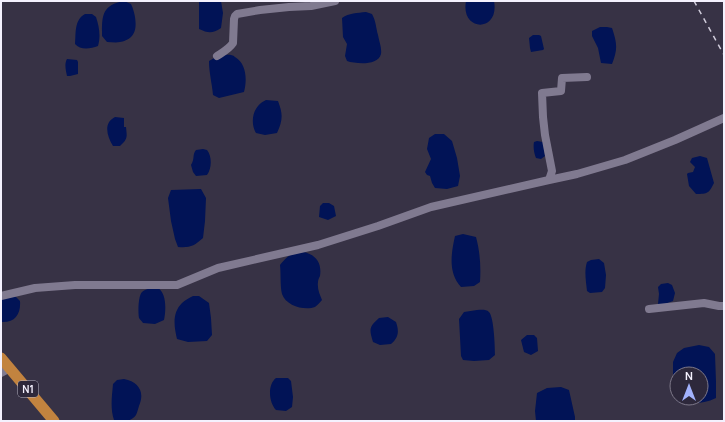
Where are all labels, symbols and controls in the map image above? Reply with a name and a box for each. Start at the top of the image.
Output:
north arrow [669,366,709,406]
text: N [685,368,693,383]
road number: N1 [18,381,38,397]

